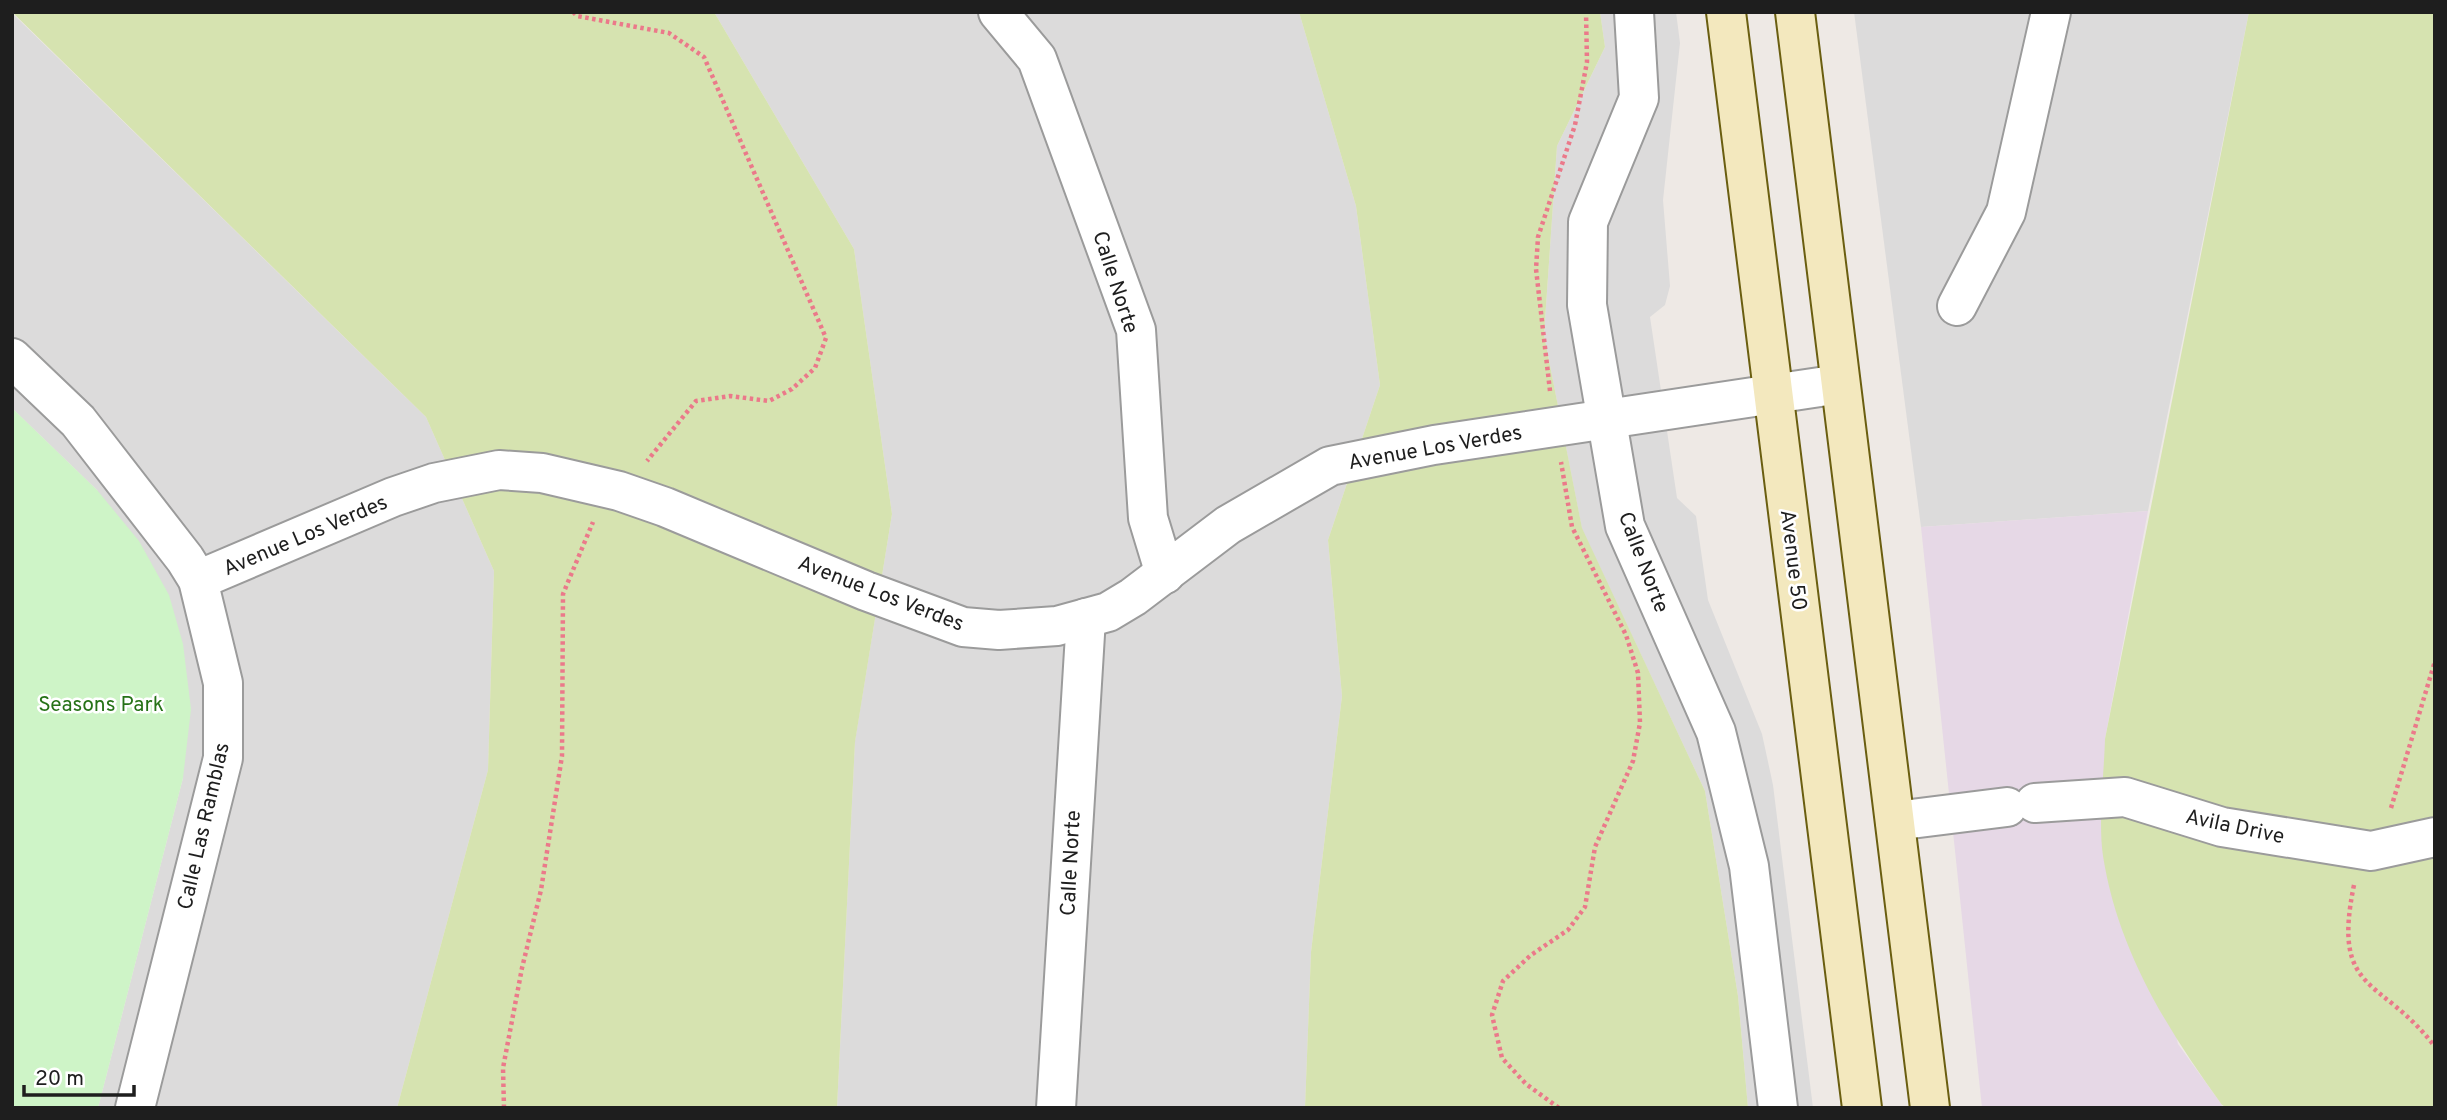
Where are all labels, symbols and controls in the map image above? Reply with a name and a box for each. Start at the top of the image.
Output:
street label: Calle Norte [1085,228,1144,337]
street label: Avenue Los Verdes [1346,420,1524,477]
street label: Avenue Los Verdes [219,490,392,583]
street label: Calle Norte [1611,508,1674,617]
street label: Avenue 50 [1773,508,1812,612]
street label: Avenue Los Verdes [794,550,967,639]
park label: Seasons Park [38,692,164,719]
street label: Calle Las Ramblas [172,740,237,912]
street label: Avila Drive [2183,804,2287,851]
street label: Calle Norte [1055,809,1088,917]
scale bar [24,1054,135,1098]
text: 20 m [35,1066,84,1093]

